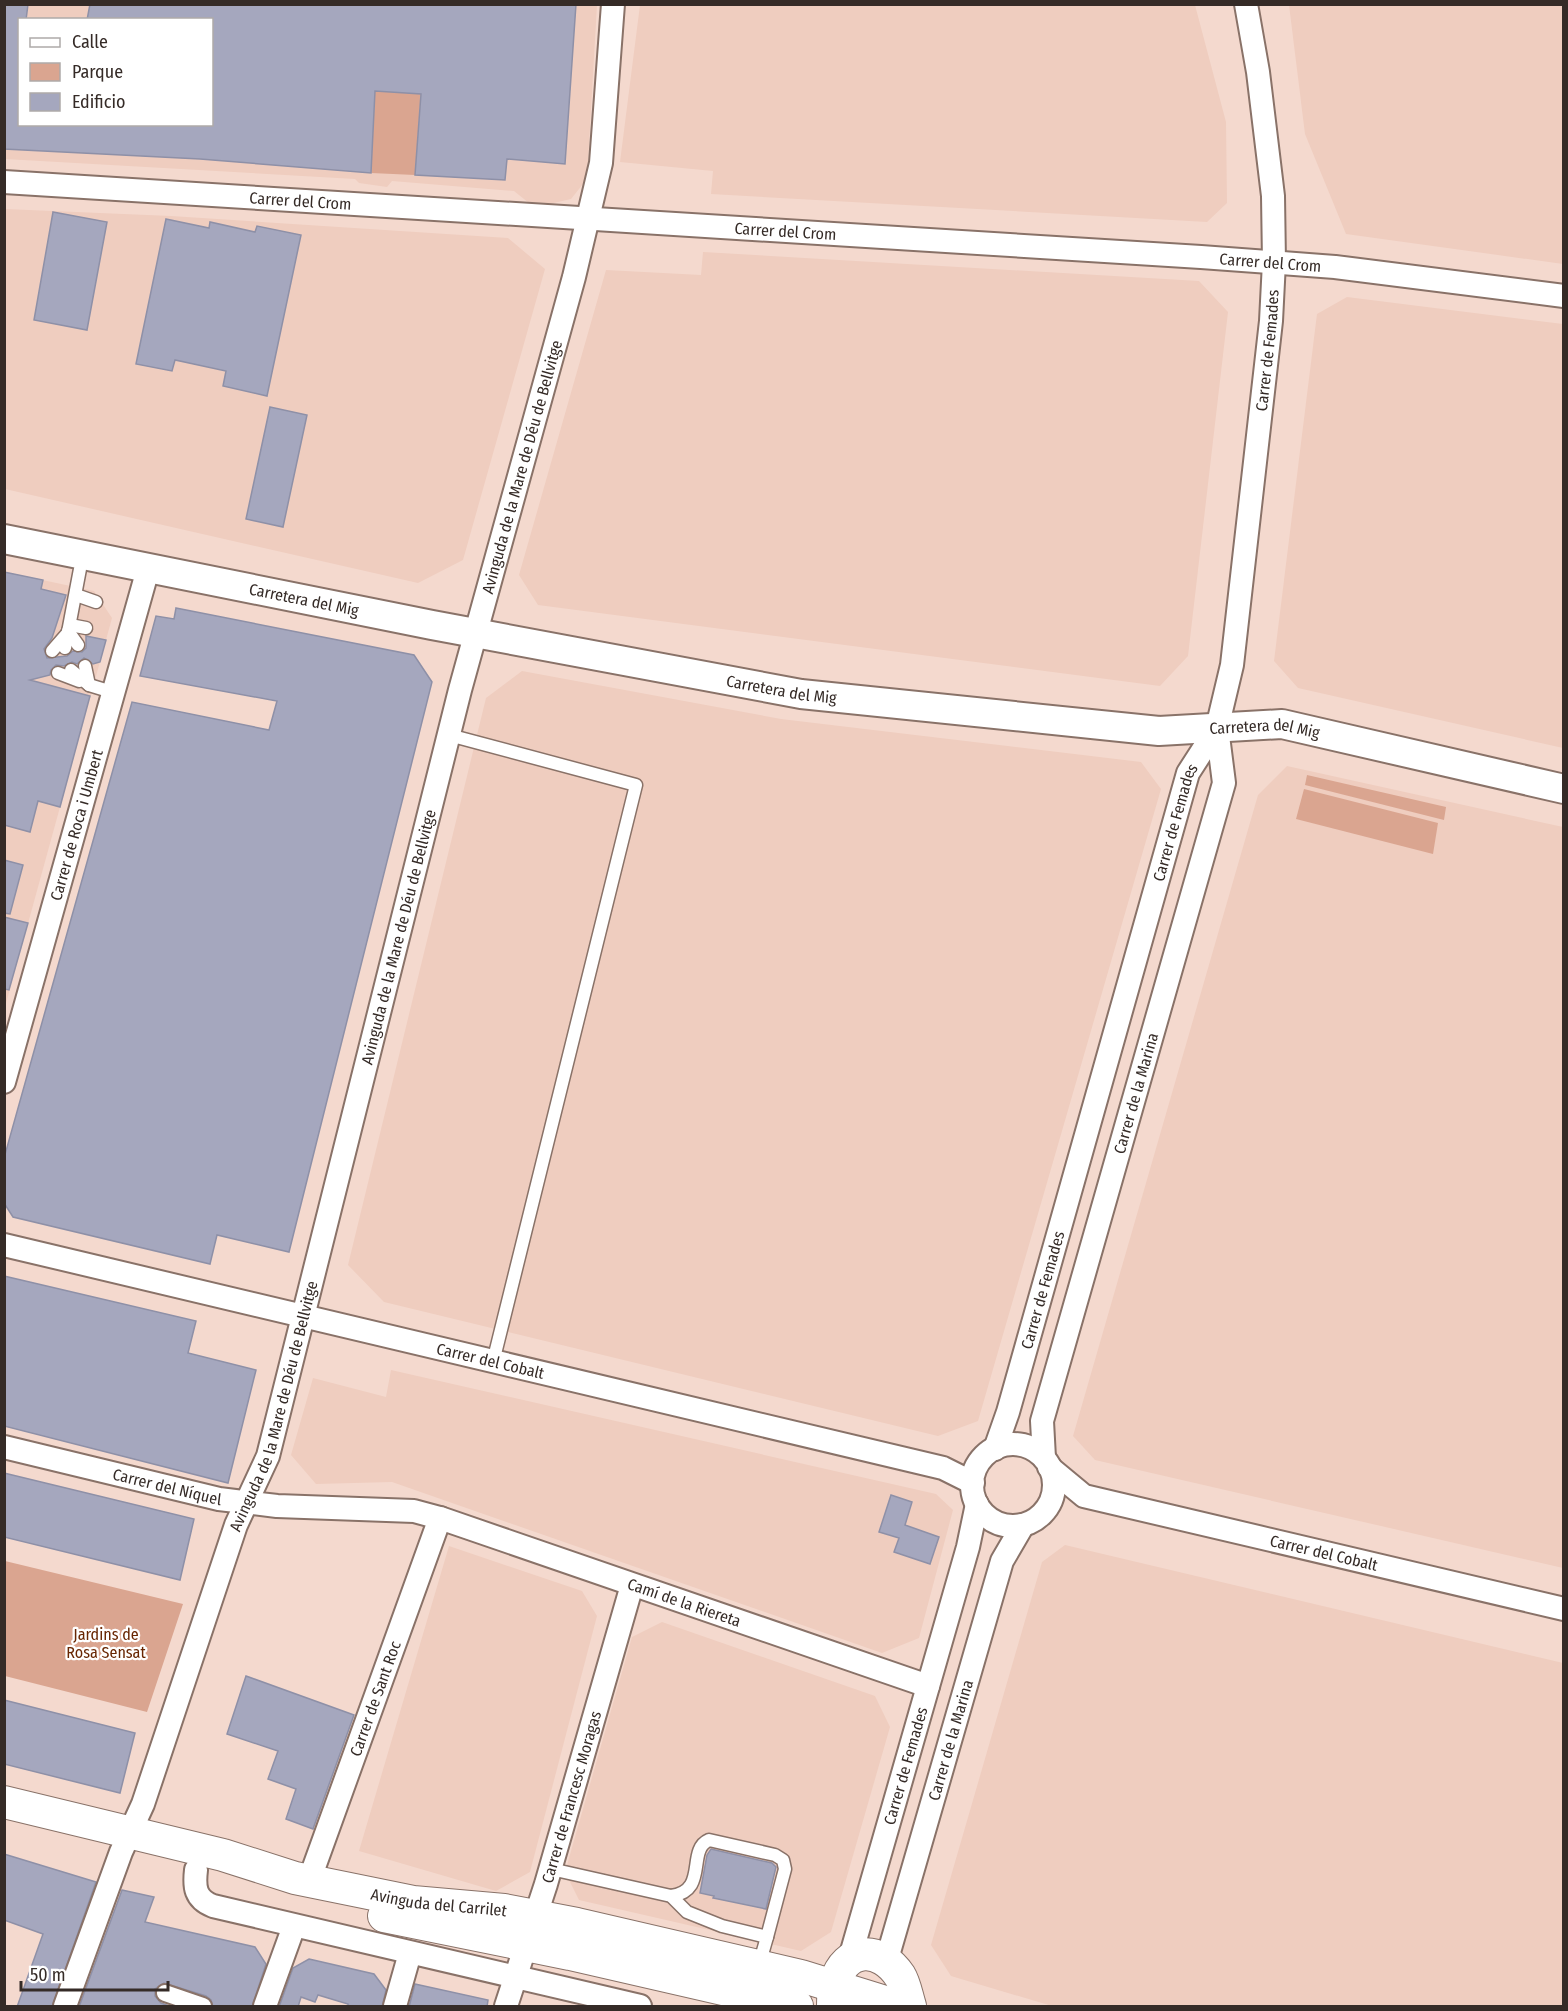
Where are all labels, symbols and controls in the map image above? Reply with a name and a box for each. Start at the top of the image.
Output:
legend [18,18,213,126]
text: Calle [72,31,108,53]
text: Parque [72,61,123,83]
text: Edificio [72,91,125,113]
street label: Carrer del Crom [249,188,352,214]
street label: Carrer del Crom [734,219,837,244]
street label: Carrer del Crom [1219,249,1322,276]
street label: Carrer de Femades [1252,289,1283,412]
street label: Avinguda de la Mare de Déu de Bellvitge [478,338,566,596]
street label: Carretera del Mig [247,579,361,620]
street label: Carretera del Mig [725,671,838,708]
street label: Carretera del Mig [1209,715,1322,743]
street label: Carrer de Roca i Umbert [46,747,107,903]
street label: Carrer de Femades [1149,760,1202,884]
street label: Avinguda de la Mare de Déu de Bellvitge [358,807,440,1066]
street label: Carrer de la Marina [1110,1030,1162,1156]
street label: Carrer de Femades [1017,1229,1069,1351]
street label: Avinguda de la Mare de Déu de Bellvitge [226,1279,322,1534]
street label: Carrer del Cobalt [435,1339,547,1383]
street label: Carrer del Níquel [111,1465,223,1509]
street label: Carrer del Cobalt [1268,1531,1380,1575]
street label: Camí de la Riereta [625,1574,743,1631]
park label: Jardins de Rosa Sensat [66,1625,146,1662]
street label: Carrer de Sant Roc [346,1638,405,1759]
street label: Carrer de la Marina [924,1677,977,1803]
street label: Carrer de Femades [880,1705,932,1827]
street label: Carrer de Francesc Moragas [538,1709,605,1885]
street label: Avinguda del Carrilet [369,1885,509,1920]
scale bar [21,1954,168,1992]
text: 50 m [30,1964,66,1986]

